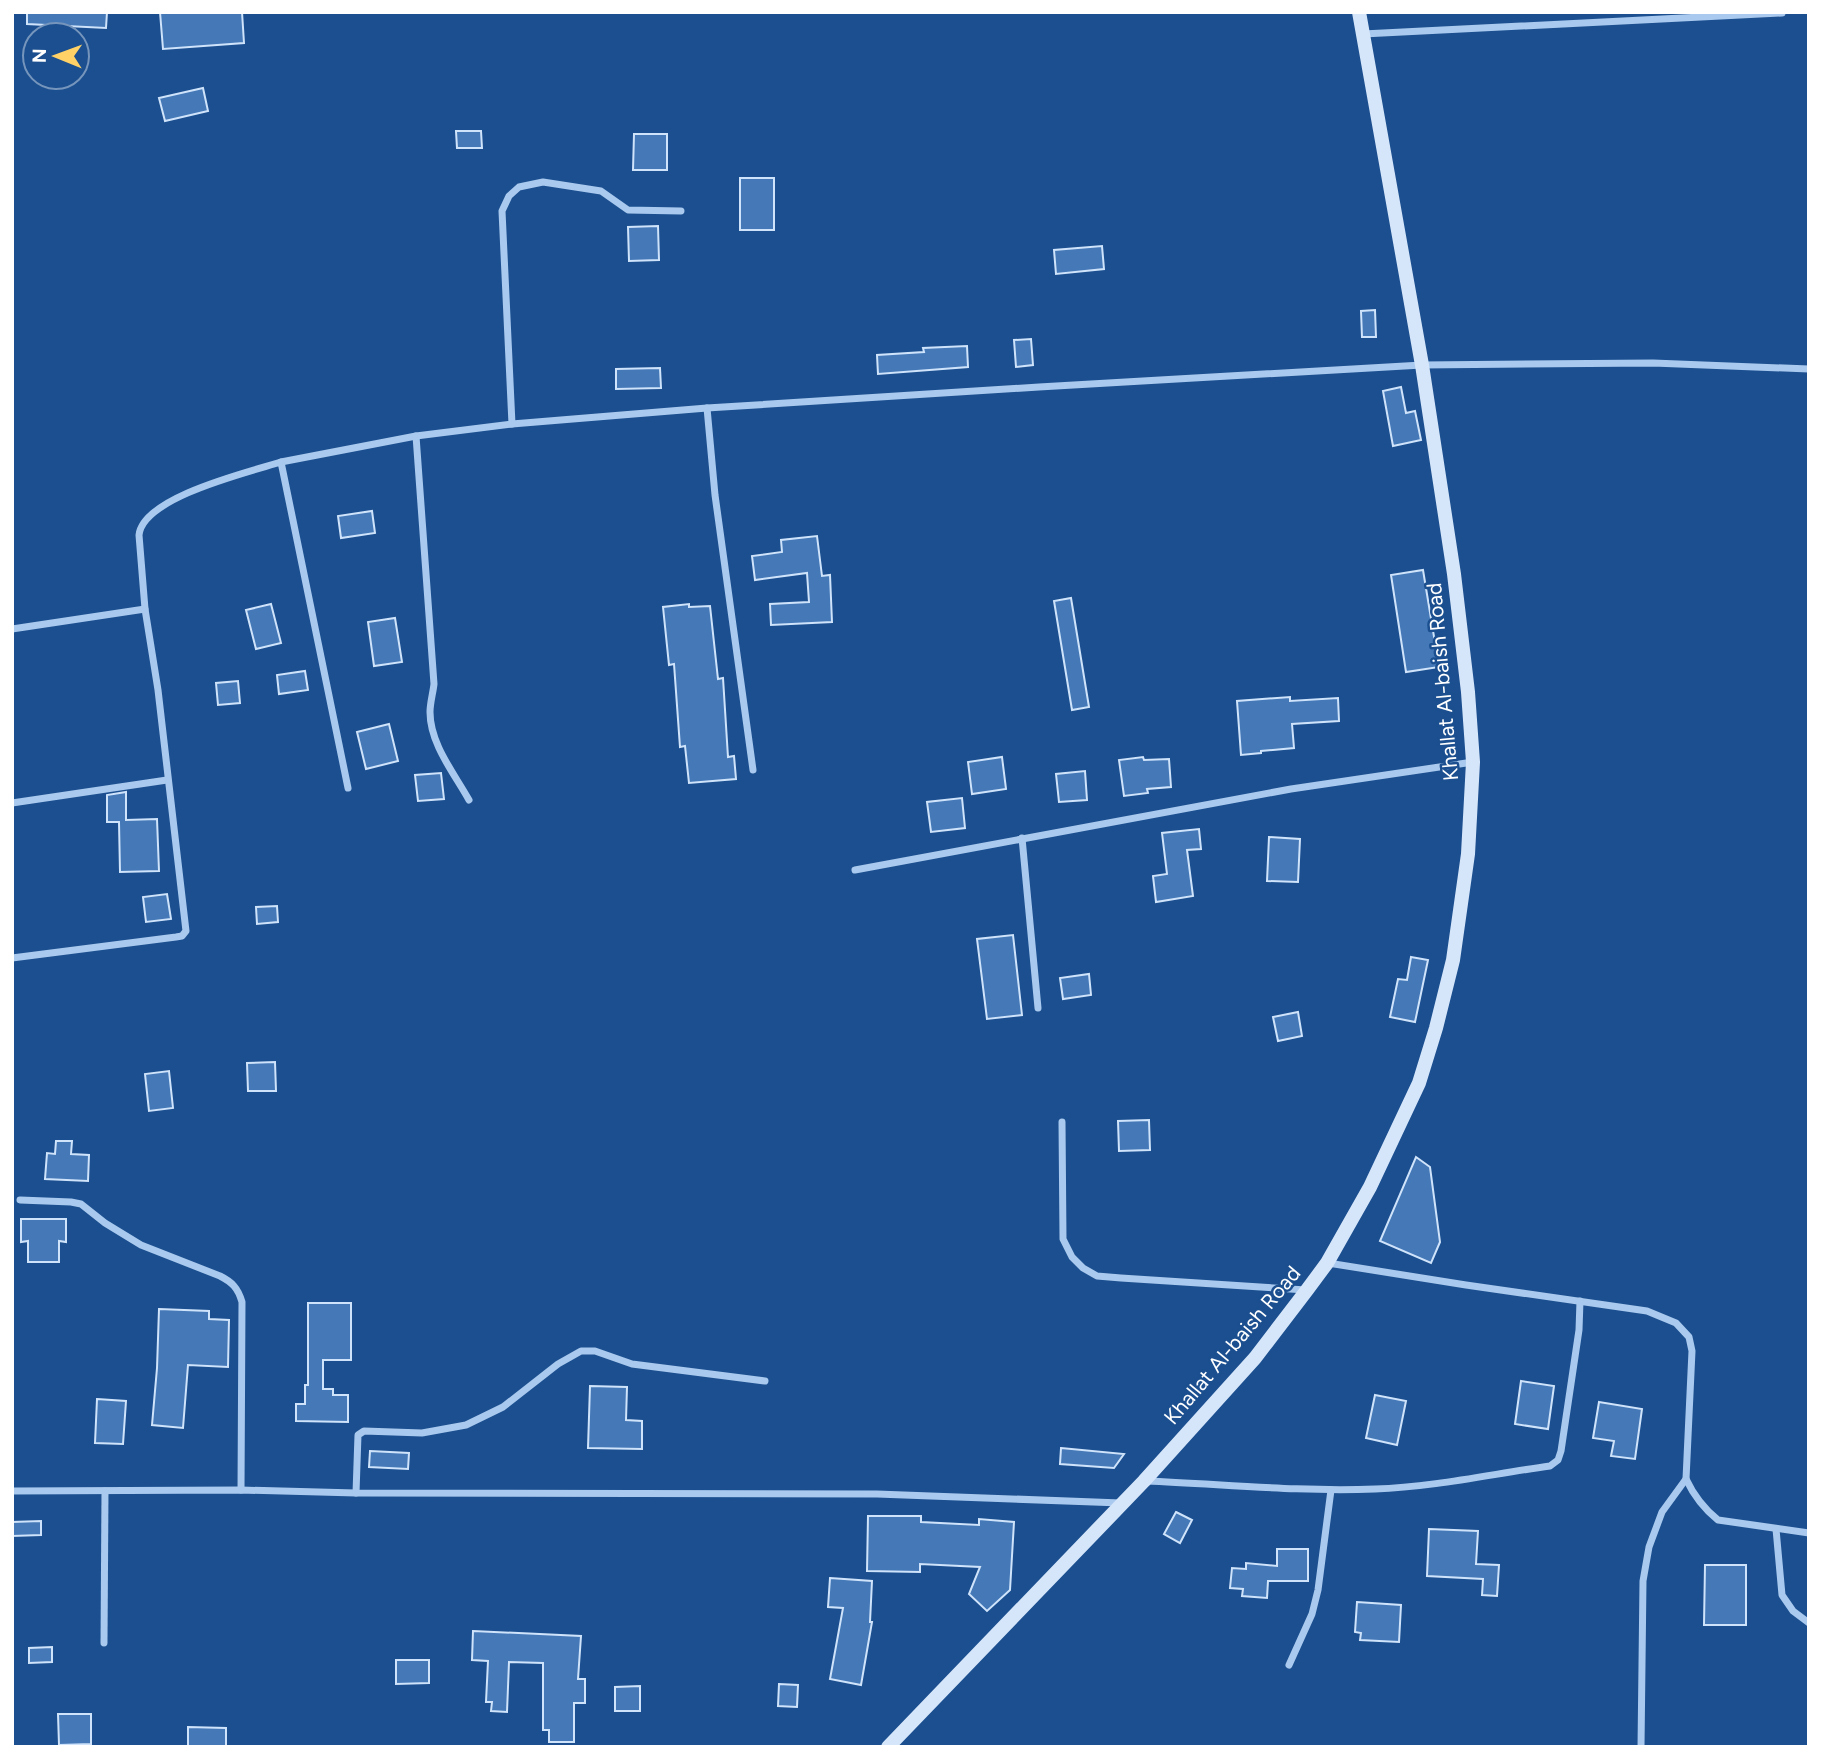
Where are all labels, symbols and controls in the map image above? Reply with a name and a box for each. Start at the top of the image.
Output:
north arrow [21,21,91,91]
text: N [28,48,51,63]
street label: Khallat Al-baish Road [1421,582,1463,782]
street label: Khallat Al-baish Road [1159,1261,1305,1429]

